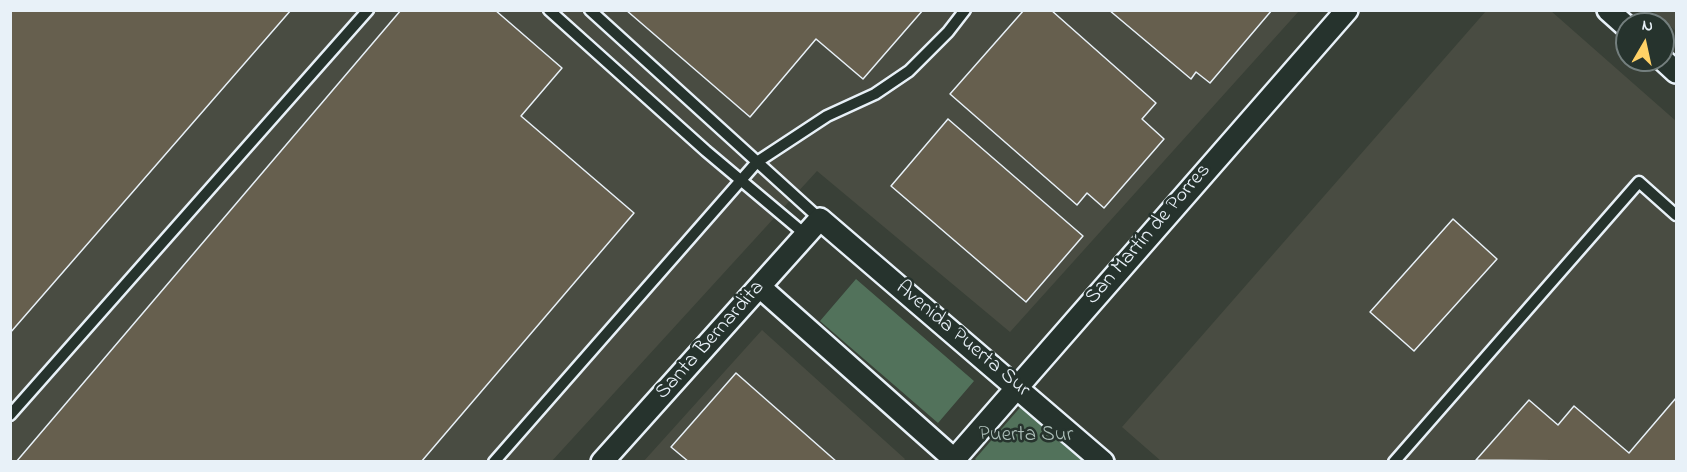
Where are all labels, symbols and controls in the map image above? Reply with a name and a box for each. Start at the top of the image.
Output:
north arrow [1615,12,1675,72]
text: N [1640,13,1655,39]
street label: San Martín de Porres [1081,159,1217,311]
street label: Santa Bernardita [651,276,771,406]
street label: Avenida Puerta Sur [890,276,1034,404]
park label: Puerta Sur [979,424,1073,450]

